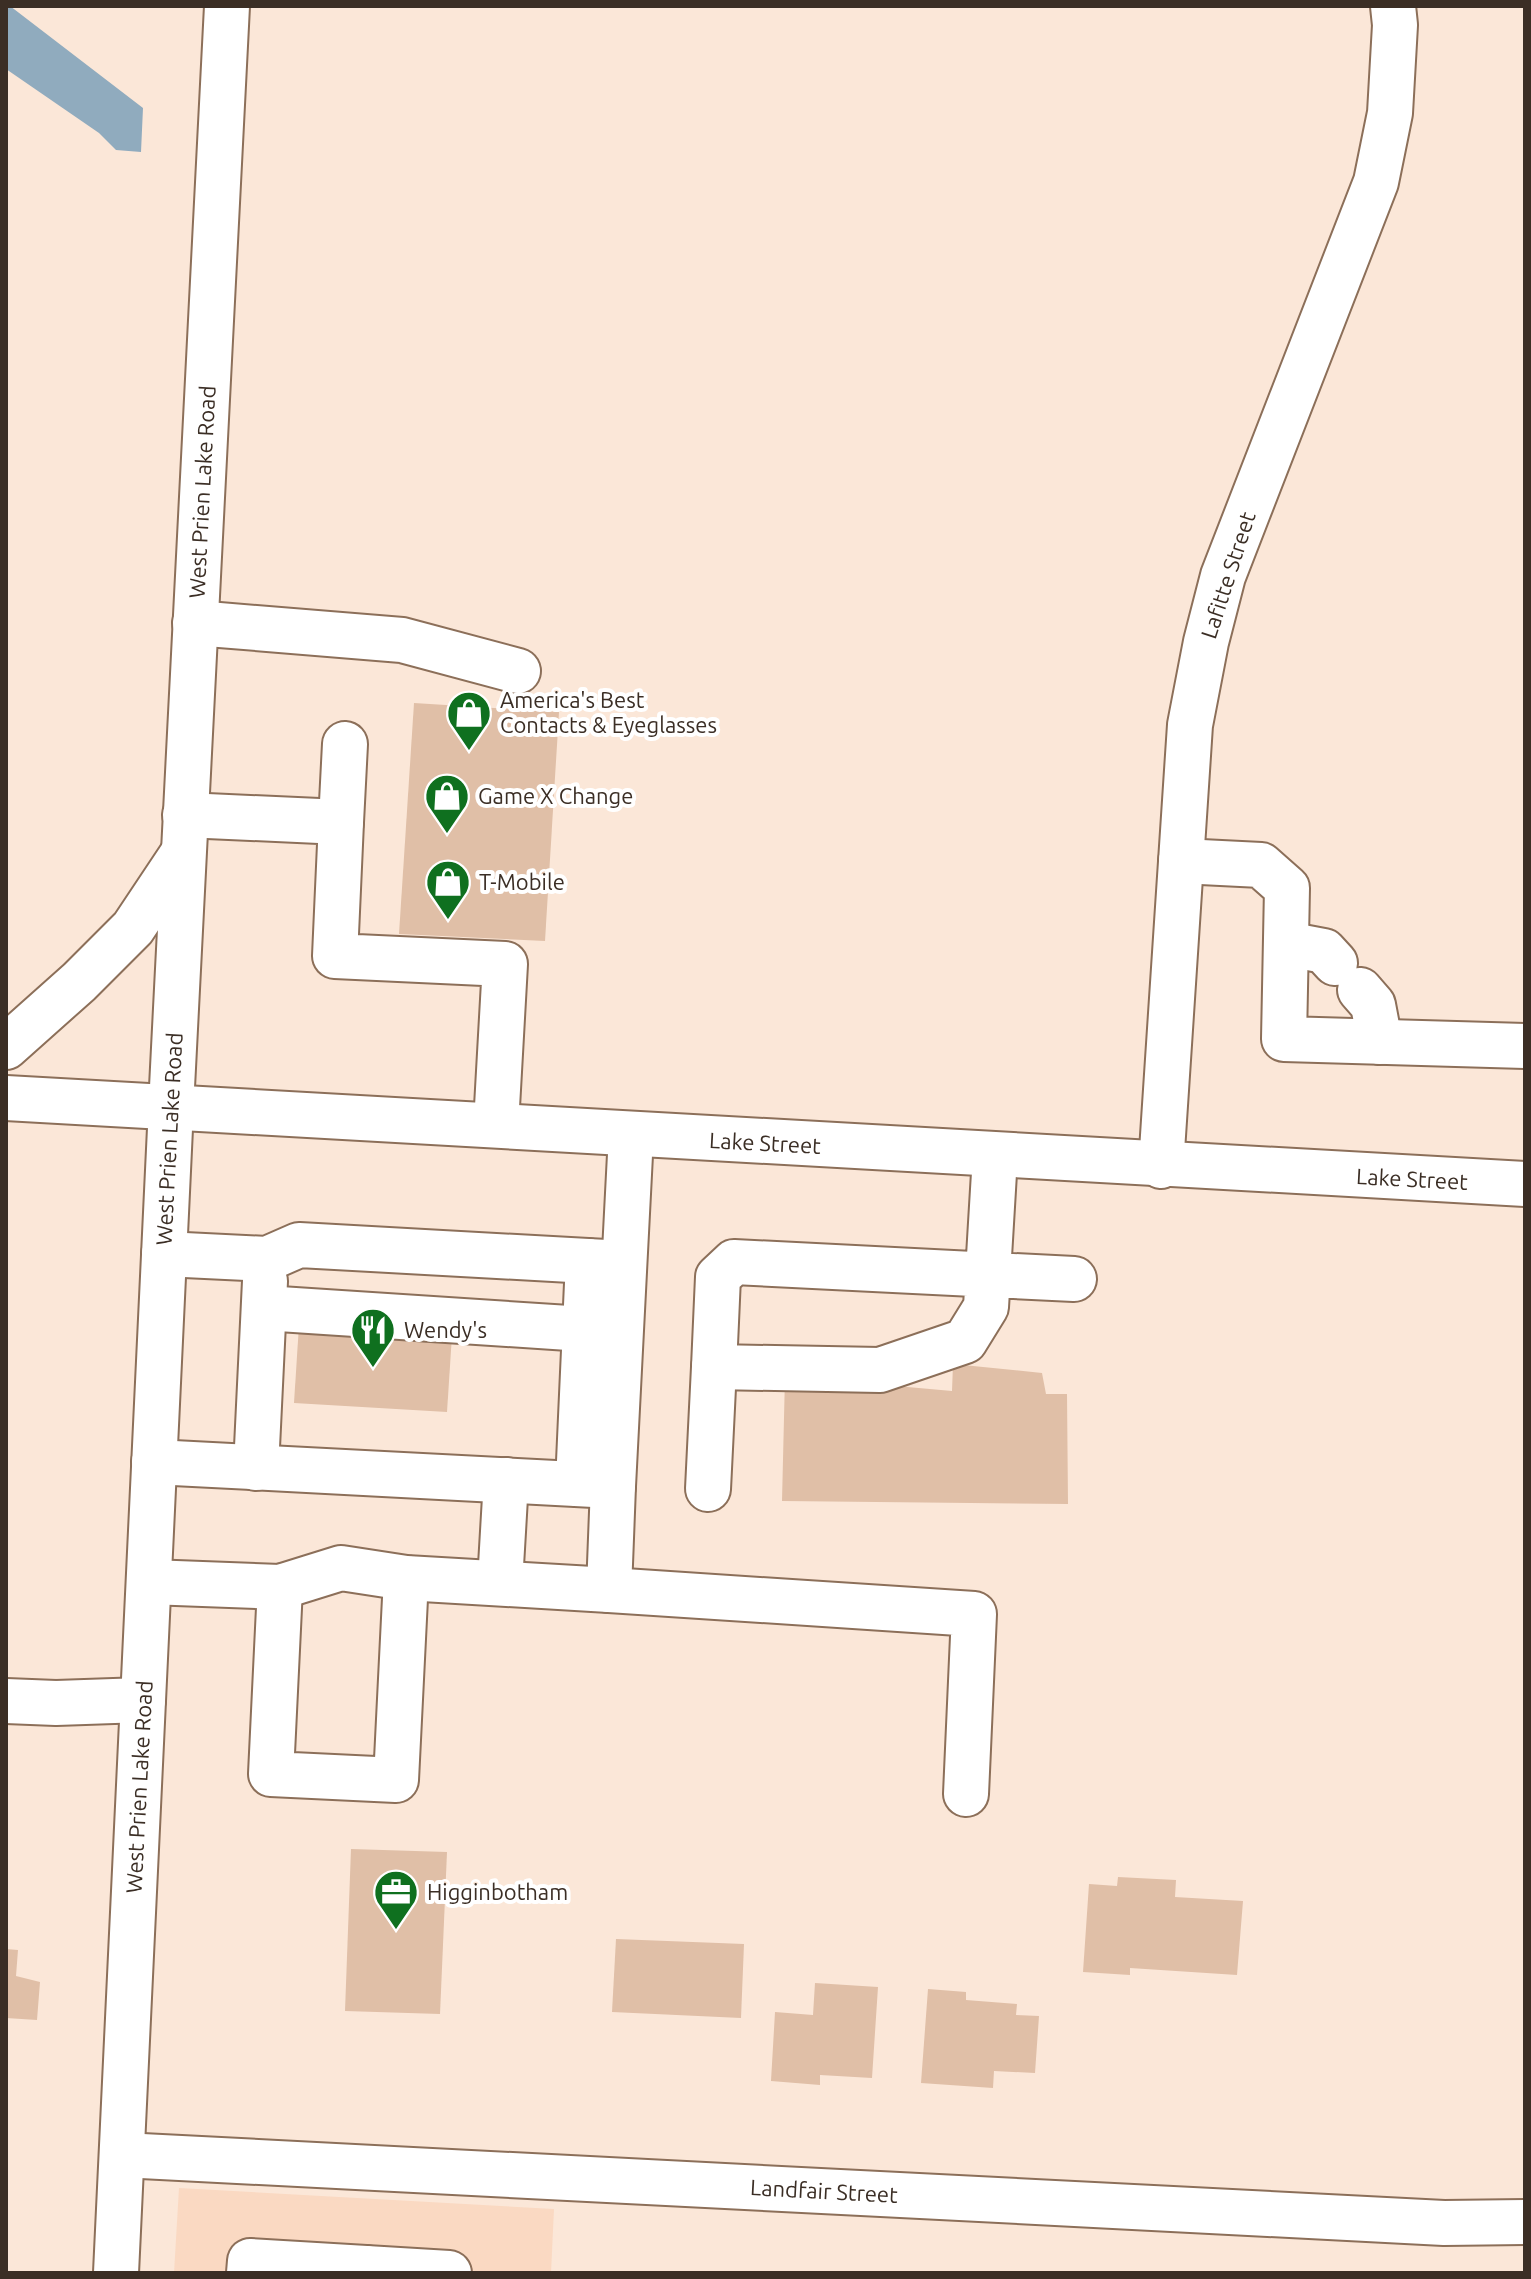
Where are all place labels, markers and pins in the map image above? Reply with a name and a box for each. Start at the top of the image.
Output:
place label: America's Best Contacts & Eyeglasses [500,687,717,737]
shop icon: America's Best Contacts & Eyeglasses [445,689,493,752]
shop icon: Game X Change [423,772,471,835]
place label: Game X Change [478,783,633,808]
shop icon: T-Mobile [424,858,472,921]
place label: T-Mobile [479,869,565,894]
restaurant icon: Wendy's [349,1306,397,1369]
place label: Wendy's [404,1317,487,1342]
office icon: Higginbotham [372,1868,420,1931]
place label: Higginbotham [427,1879,568,1904]

